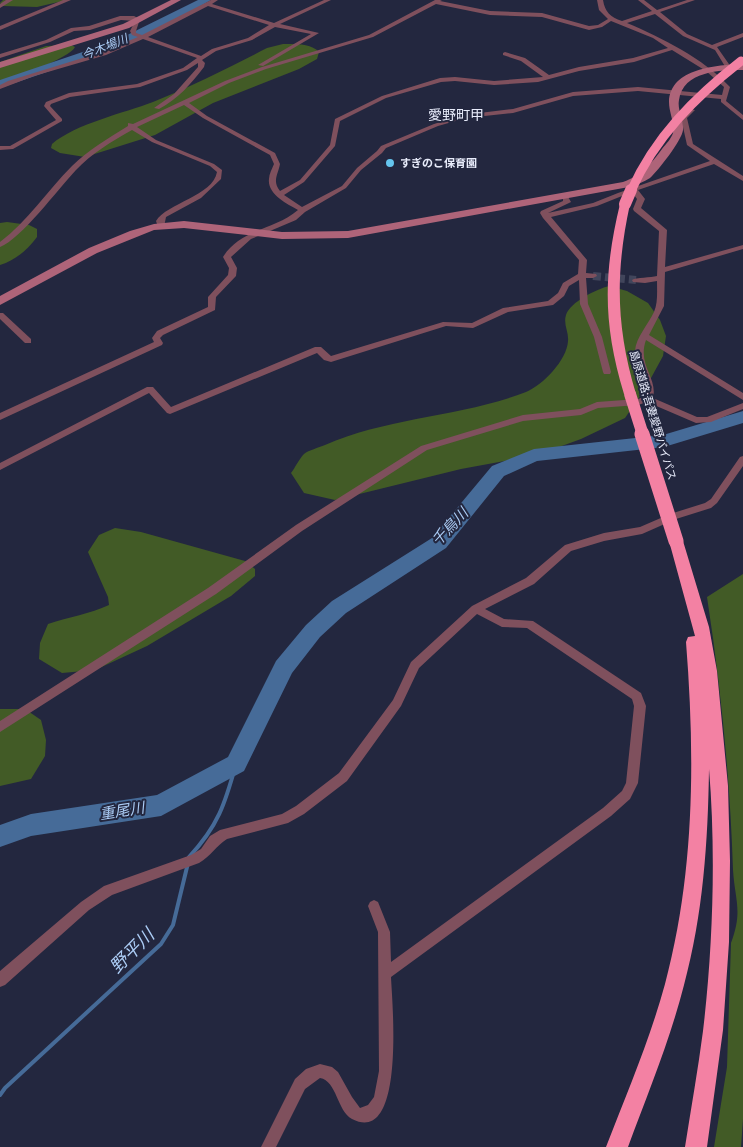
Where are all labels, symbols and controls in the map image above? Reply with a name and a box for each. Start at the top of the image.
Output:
water label: 今木場川 [79,29,132,62]
district label: 愛野町甲 [428,105,484,124]
place label: すぎのこ保育園 [400,155,477,170]
marker: すぎのこ保育園 [384,157,396,169]
street label: 島原道路;吾妻愛野バイパス [627,348,680,482]
water label: 千鳥川 [427,502,473,550]
water label: 重尾川 [98,796,148,823]
water label: 野平川 [104,921,160,978]

